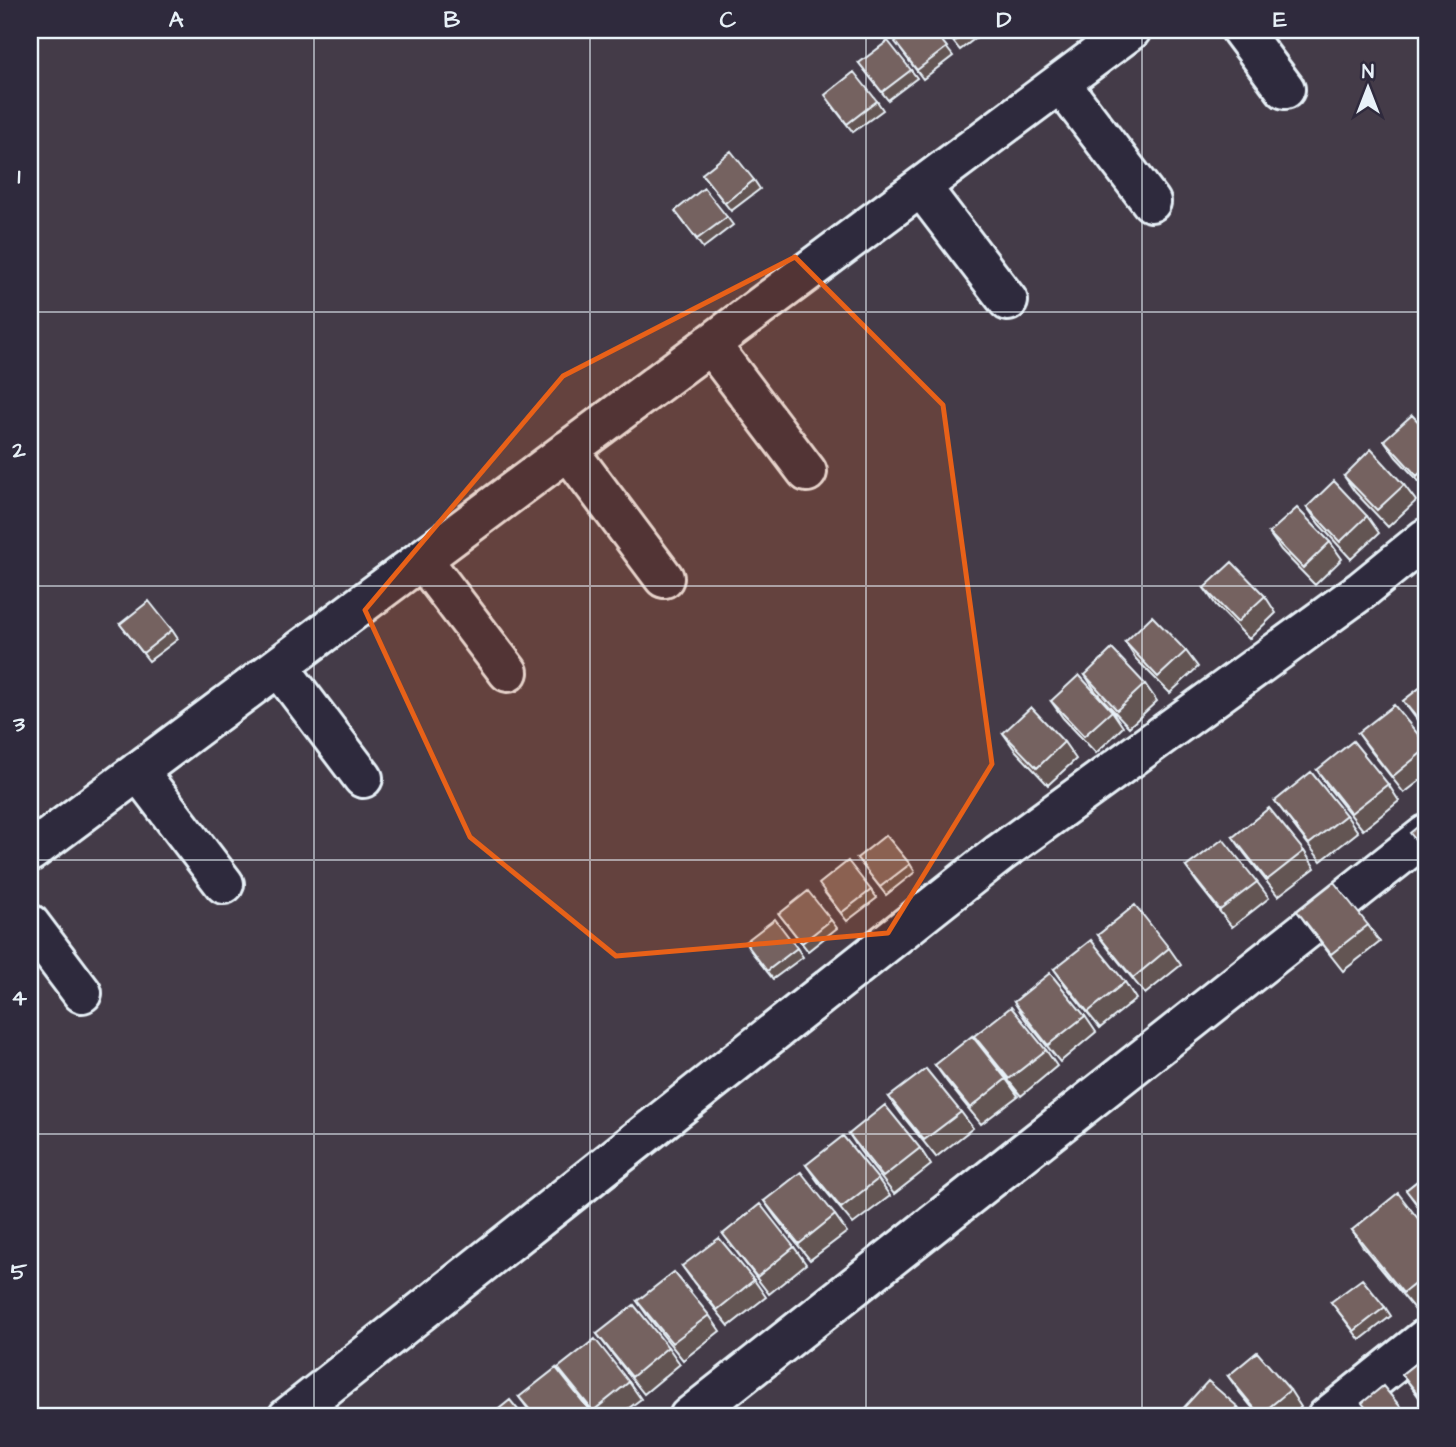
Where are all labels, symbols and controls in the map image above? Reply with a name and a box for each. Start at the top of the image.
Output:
text: A [169,4,184,36]
text: B [444,4,461,36]
text: C [720,4,737,36]
text: D [997,4,1012,36]
text: E [1273,4,1287,36]
north arrow [1334,52,1404,122]
text: N [1362,59,1374,86]
text: 1 [18,160,21,192]
text: 2 [11,434,26,466]
text: 3 [12,708,25,740]
text: 4 [11,982,27,1014]
text: 5 [11,1256,28,1288]

